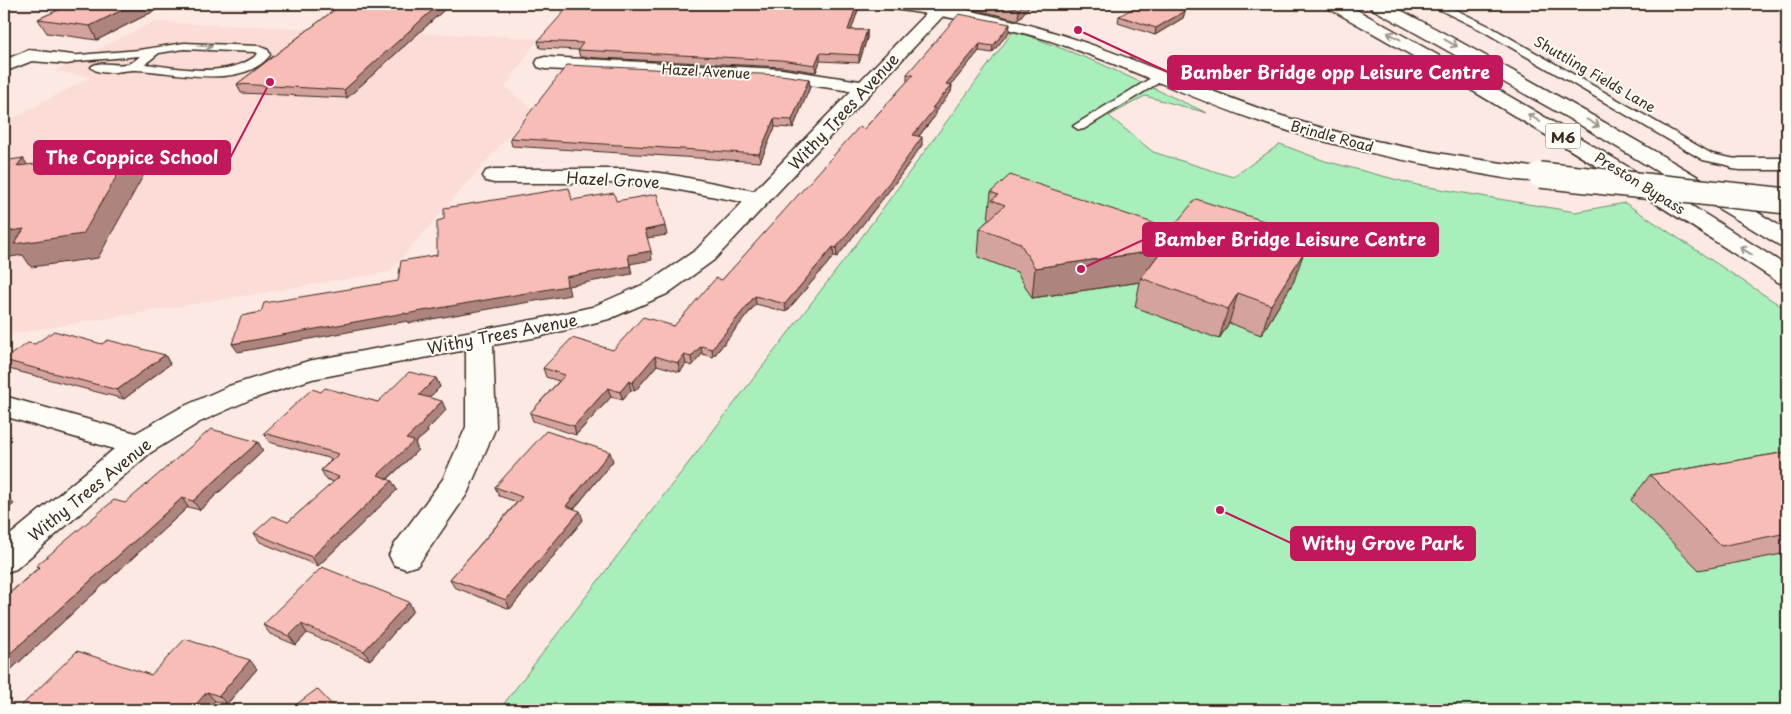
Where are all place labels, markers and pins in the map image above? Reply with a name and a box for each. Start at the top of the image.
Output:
callout: Bamber Bridge opp Leisure Centre [1168,56,1502,89]
callout: The Coppice School [34,141,230,174]
callout: Bamber Bridge Leisure Centre [1143,223,1438,256]
callout: Withy Grove Park [1291,527,1475,560]

